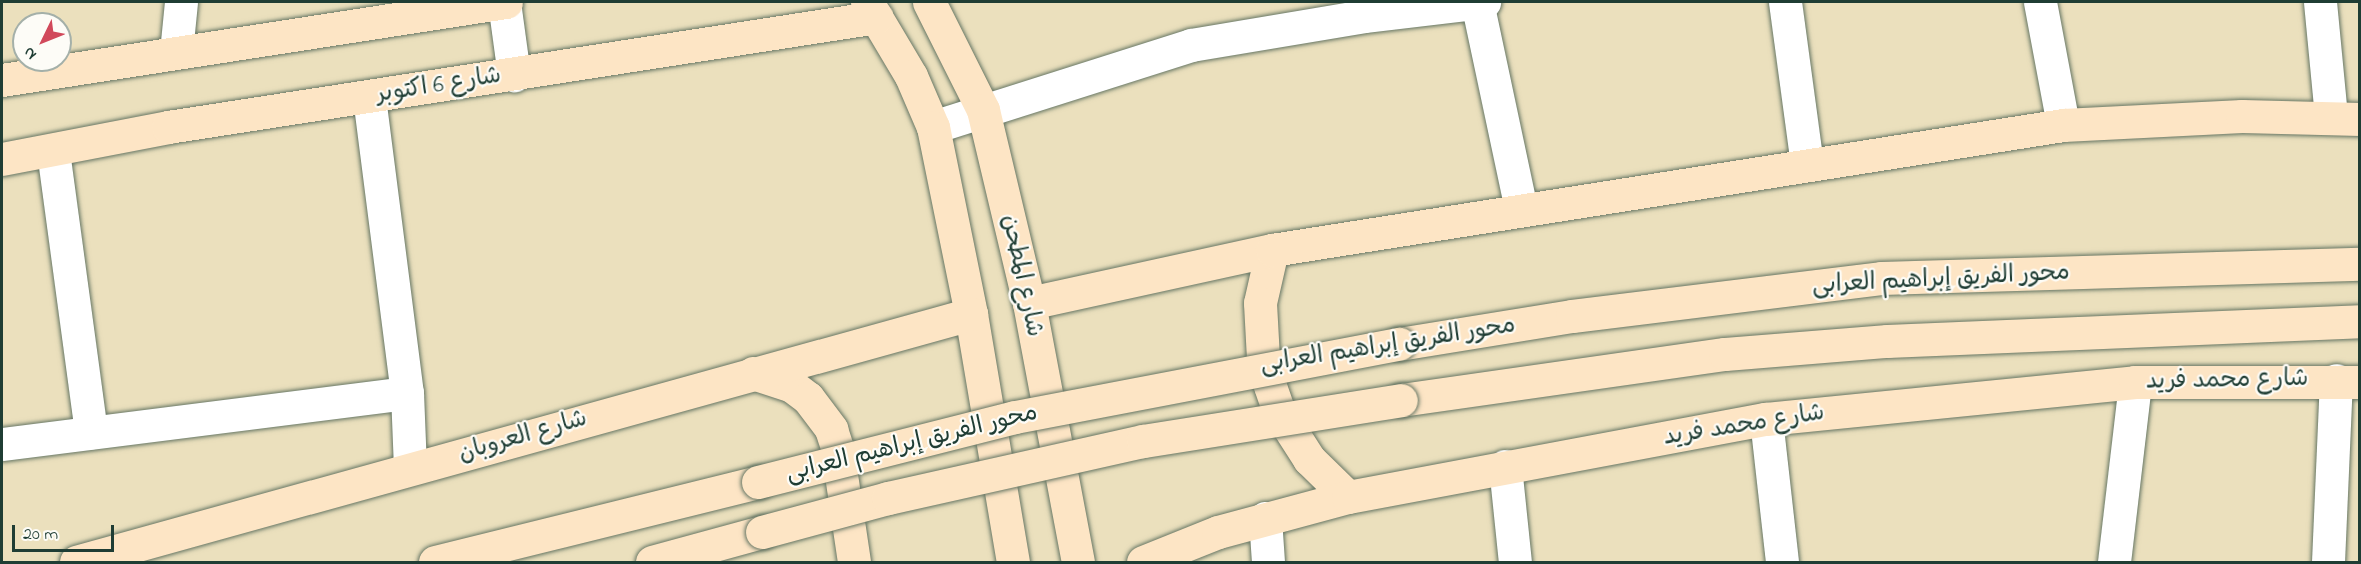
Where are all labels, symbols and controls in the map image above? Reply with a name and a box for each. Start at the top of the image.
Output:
north arrow [12,12,72,72]
text: N [18,41,43,65]
street label: شارع 6 اكتوبر [375,62,503,110]
street label: شارع المطحن [994,212,1048,340]
street label: محور الفريق إبراهيم العرابى [1811,259,2071,301]
street label: محور الفريق إبراهيم العرابى [1258,312,1518,380]
street label: شارع محمد فريد [2146,365,2308,397]
street label: محور الفريق إبراهيم العرابى [783,399,1041,489]
street label: شارع محمد فريد [1662,399,1826,453]
street label: شارع العروبان [455,405,591,469]
scale bar [15,513,117,551]
text: 20 m [23,522,58,548]

